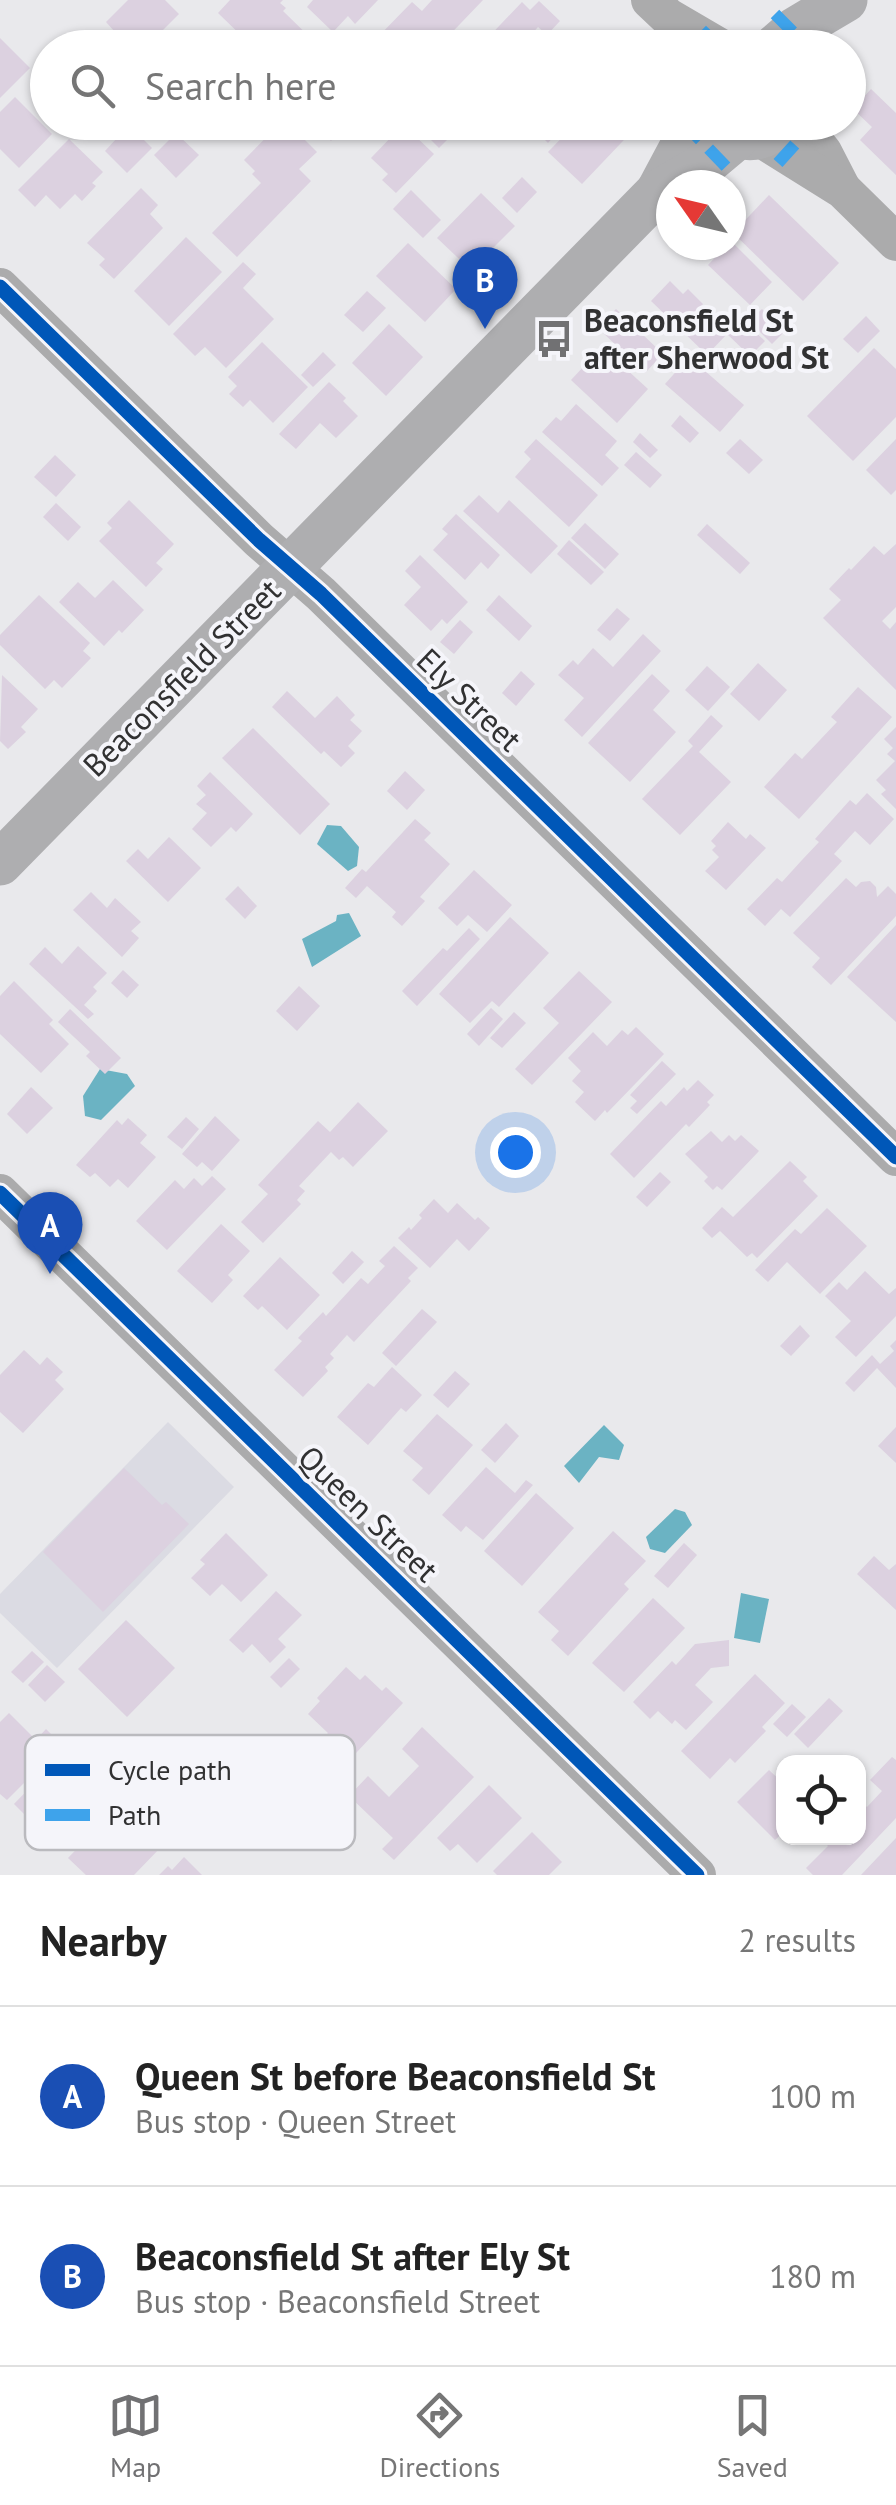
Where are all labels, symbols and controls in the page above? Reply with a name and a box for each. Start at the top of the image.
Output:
search box [30,30,866,140]
icon: search [65,58,120,113]
text: Search here [145,61,337,110]
north arrow [656,170,746,260]
pin: B [452,246,518,329]
place label: Beaconsfield St after Sherwood St [584,299,830,378]
bus stop icon: Beaconsfield St after Sherwood St [533,318,575,360]
street label: Beaconsfield Street [73,569,289,785]
street label: Ely Street [408,639,531,760]
your location [490,1127,541,1178]
pin: A [18,1192,82,1274]
street label: Queen Street [290,1436,448,1591]
legend [25,1735,355,1850]
text: Cycle path [108,1751,232,1788]
map controls [776,1755,866,1845]
button: locate [776,1755,866,1845]
text: Path [108,1796,161,1833]
text: Nearby [40,1913,167,1968]
text: 2 results [738,1919,856,1961]
text: Queen St before Beaconsfield St [135,2051,656,2100]
text: A [63,2075,82,2117]
text: 100 m [769,2075,856,2117]
text: Bus stop · Queen Street [135,2100,456,2142]
text: Beaconsfield St after Ely St [135,2231,570,2280]
text: B [63,2255,82,2297]
text: 180 m [769,2255,856,2297]
text: Bus stop · Beaconsfield Street [135,2280,540,2322]
tab: Map [108,2388,163,2485]
tab: Directions [379,2388,500,2485]
tab: Saved [717,2388,788,2485]

